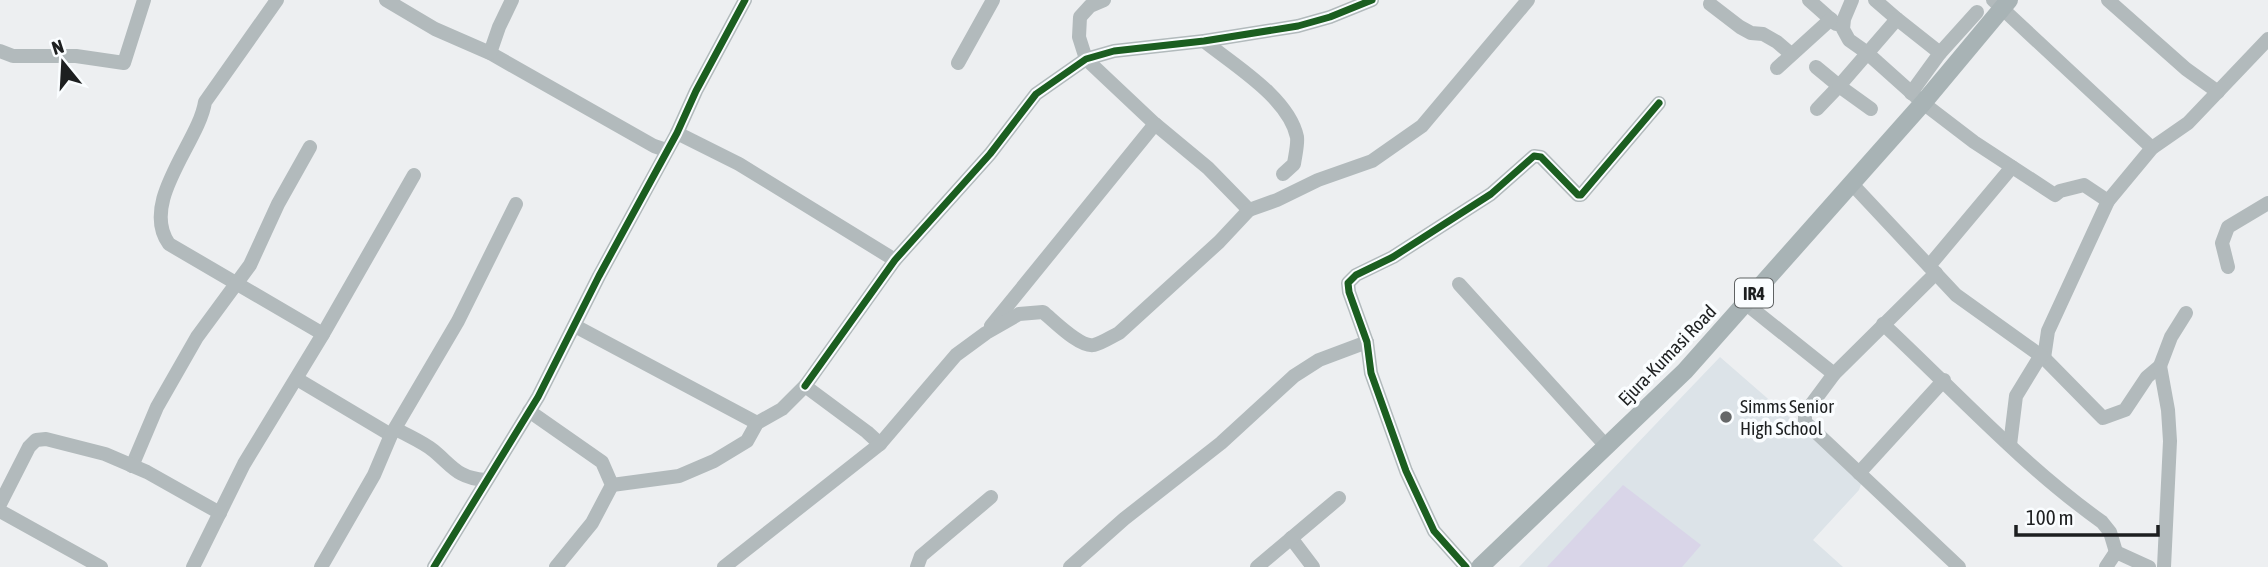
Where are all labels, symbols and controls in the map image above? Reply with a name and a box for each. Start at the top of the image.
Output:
north arrow [28,28,98,98]
text: N [49,35,66,59]
road number: IR4 [1735,278,1773,307]
street label: Ejura-Kumasi Road [1614,300,1720,410]
place label: Simms Senior High School [1740,395,1834,439]
marker: Simms Senior High School [1718,409,1734,425]
scale bar [2016,494,2158,538]
text: 100 m [2026,505,2074,529]

